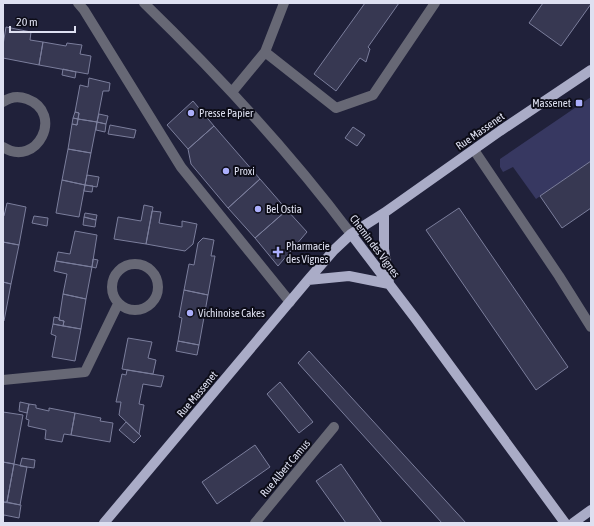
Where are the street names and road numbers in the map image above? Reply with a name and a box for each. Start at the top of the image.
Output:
street label: Rue Massenet [454,110,506,152]
street label: Chemin des Vignes [348,212,402,280]
street label: Rue Massenet [174,369,220,419]
street label: Rue Albert Camus [258,437,312,499]

